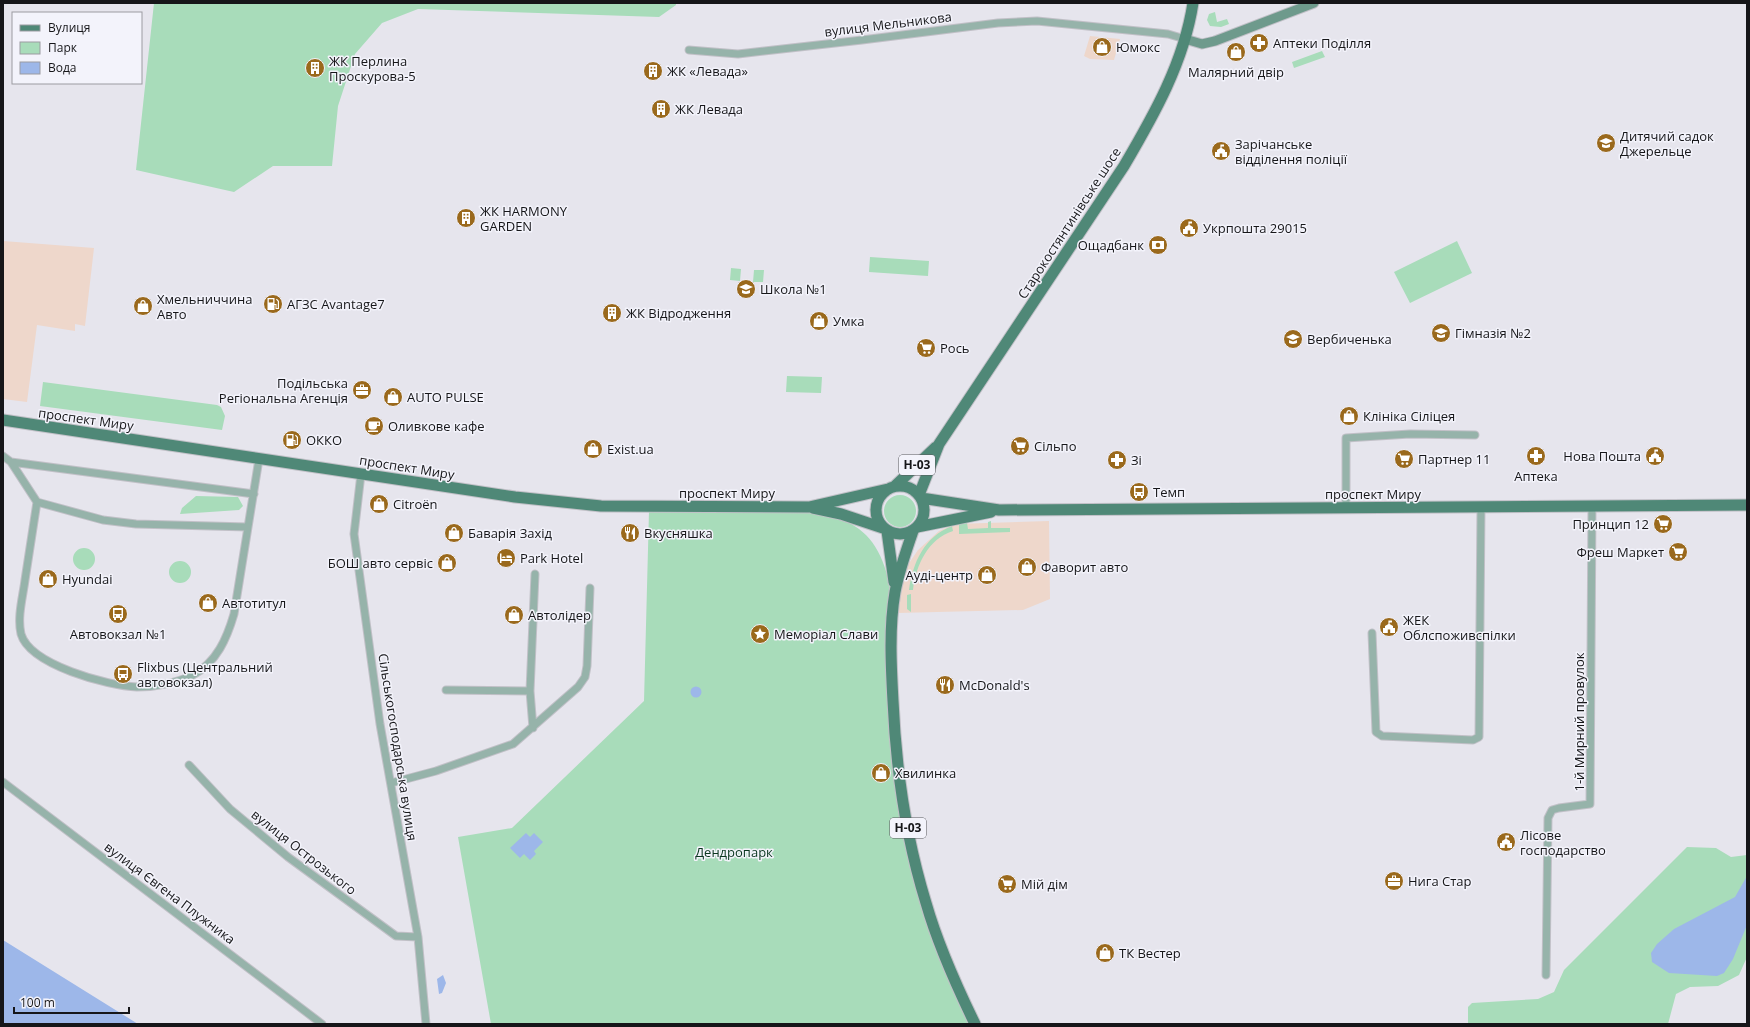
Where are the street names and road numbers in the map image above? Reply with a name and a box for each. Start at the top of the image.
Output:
street label: вулиця Мельникова [823,7,953,41]
street label: Старокостянтинівське шосе [1013,144,1125,302]
street label: проспект Миру [37,403,135,435]
street label: проспект Миру [358,451,456,483]
road number: Н-03 [899,455,935,475]
street label: проспект Миру [679,484,776,502]
street label: проспект Миру [1325,485,1422,503]
street label: Сільськогосподарська вулиця [374,652,422,842]
street label: 1-й Мирний провулок [1570,652,1588,792]
street label: вулиця Острозького [248,805,360,899]
road number: Н-03 [890,818,926,838]
street label: вулиця Євгена Плужника [101,838,239,948]

